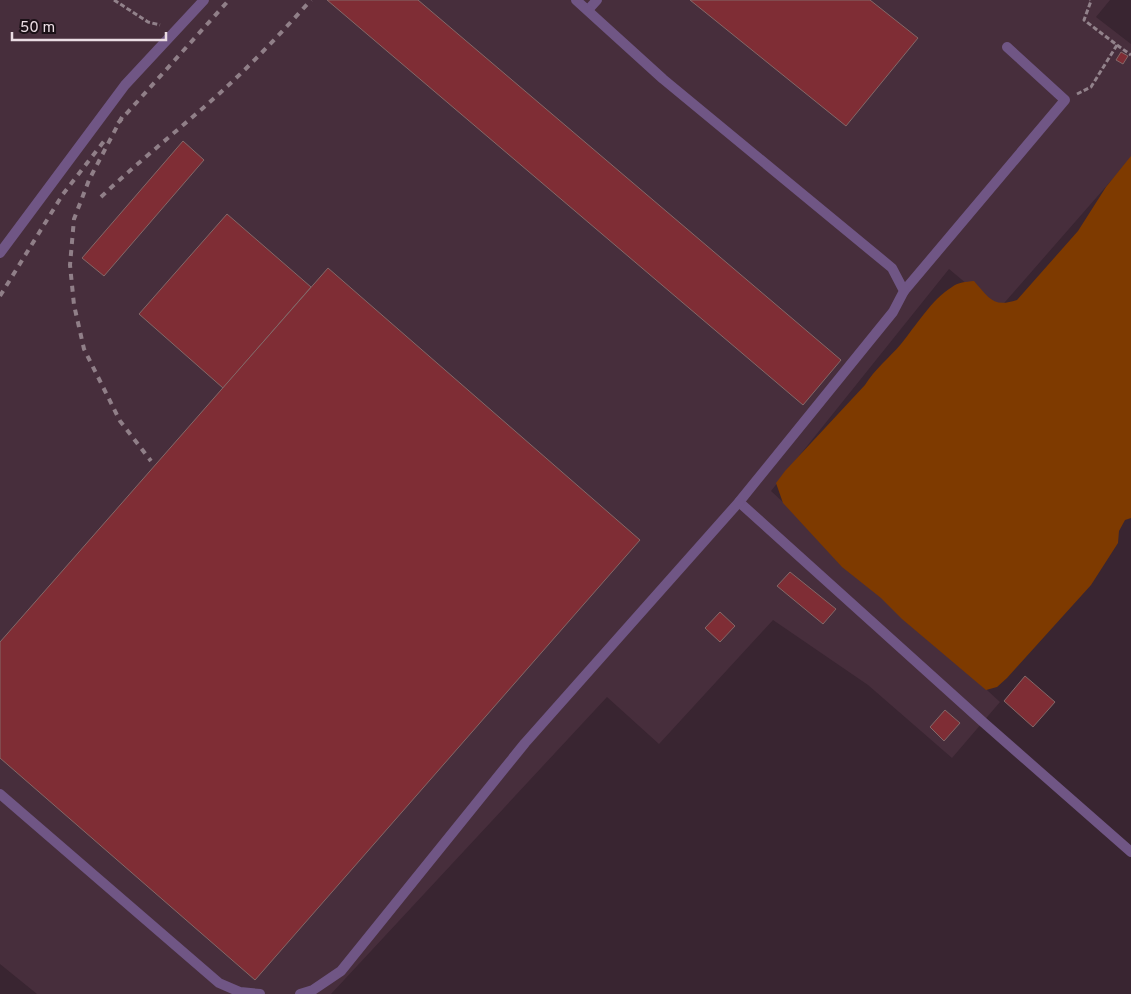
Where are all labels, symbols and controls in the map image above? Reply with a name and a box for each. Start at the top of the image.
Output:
scale bar [12,10,166,42]
text: 50 m [20,19,55,38]

